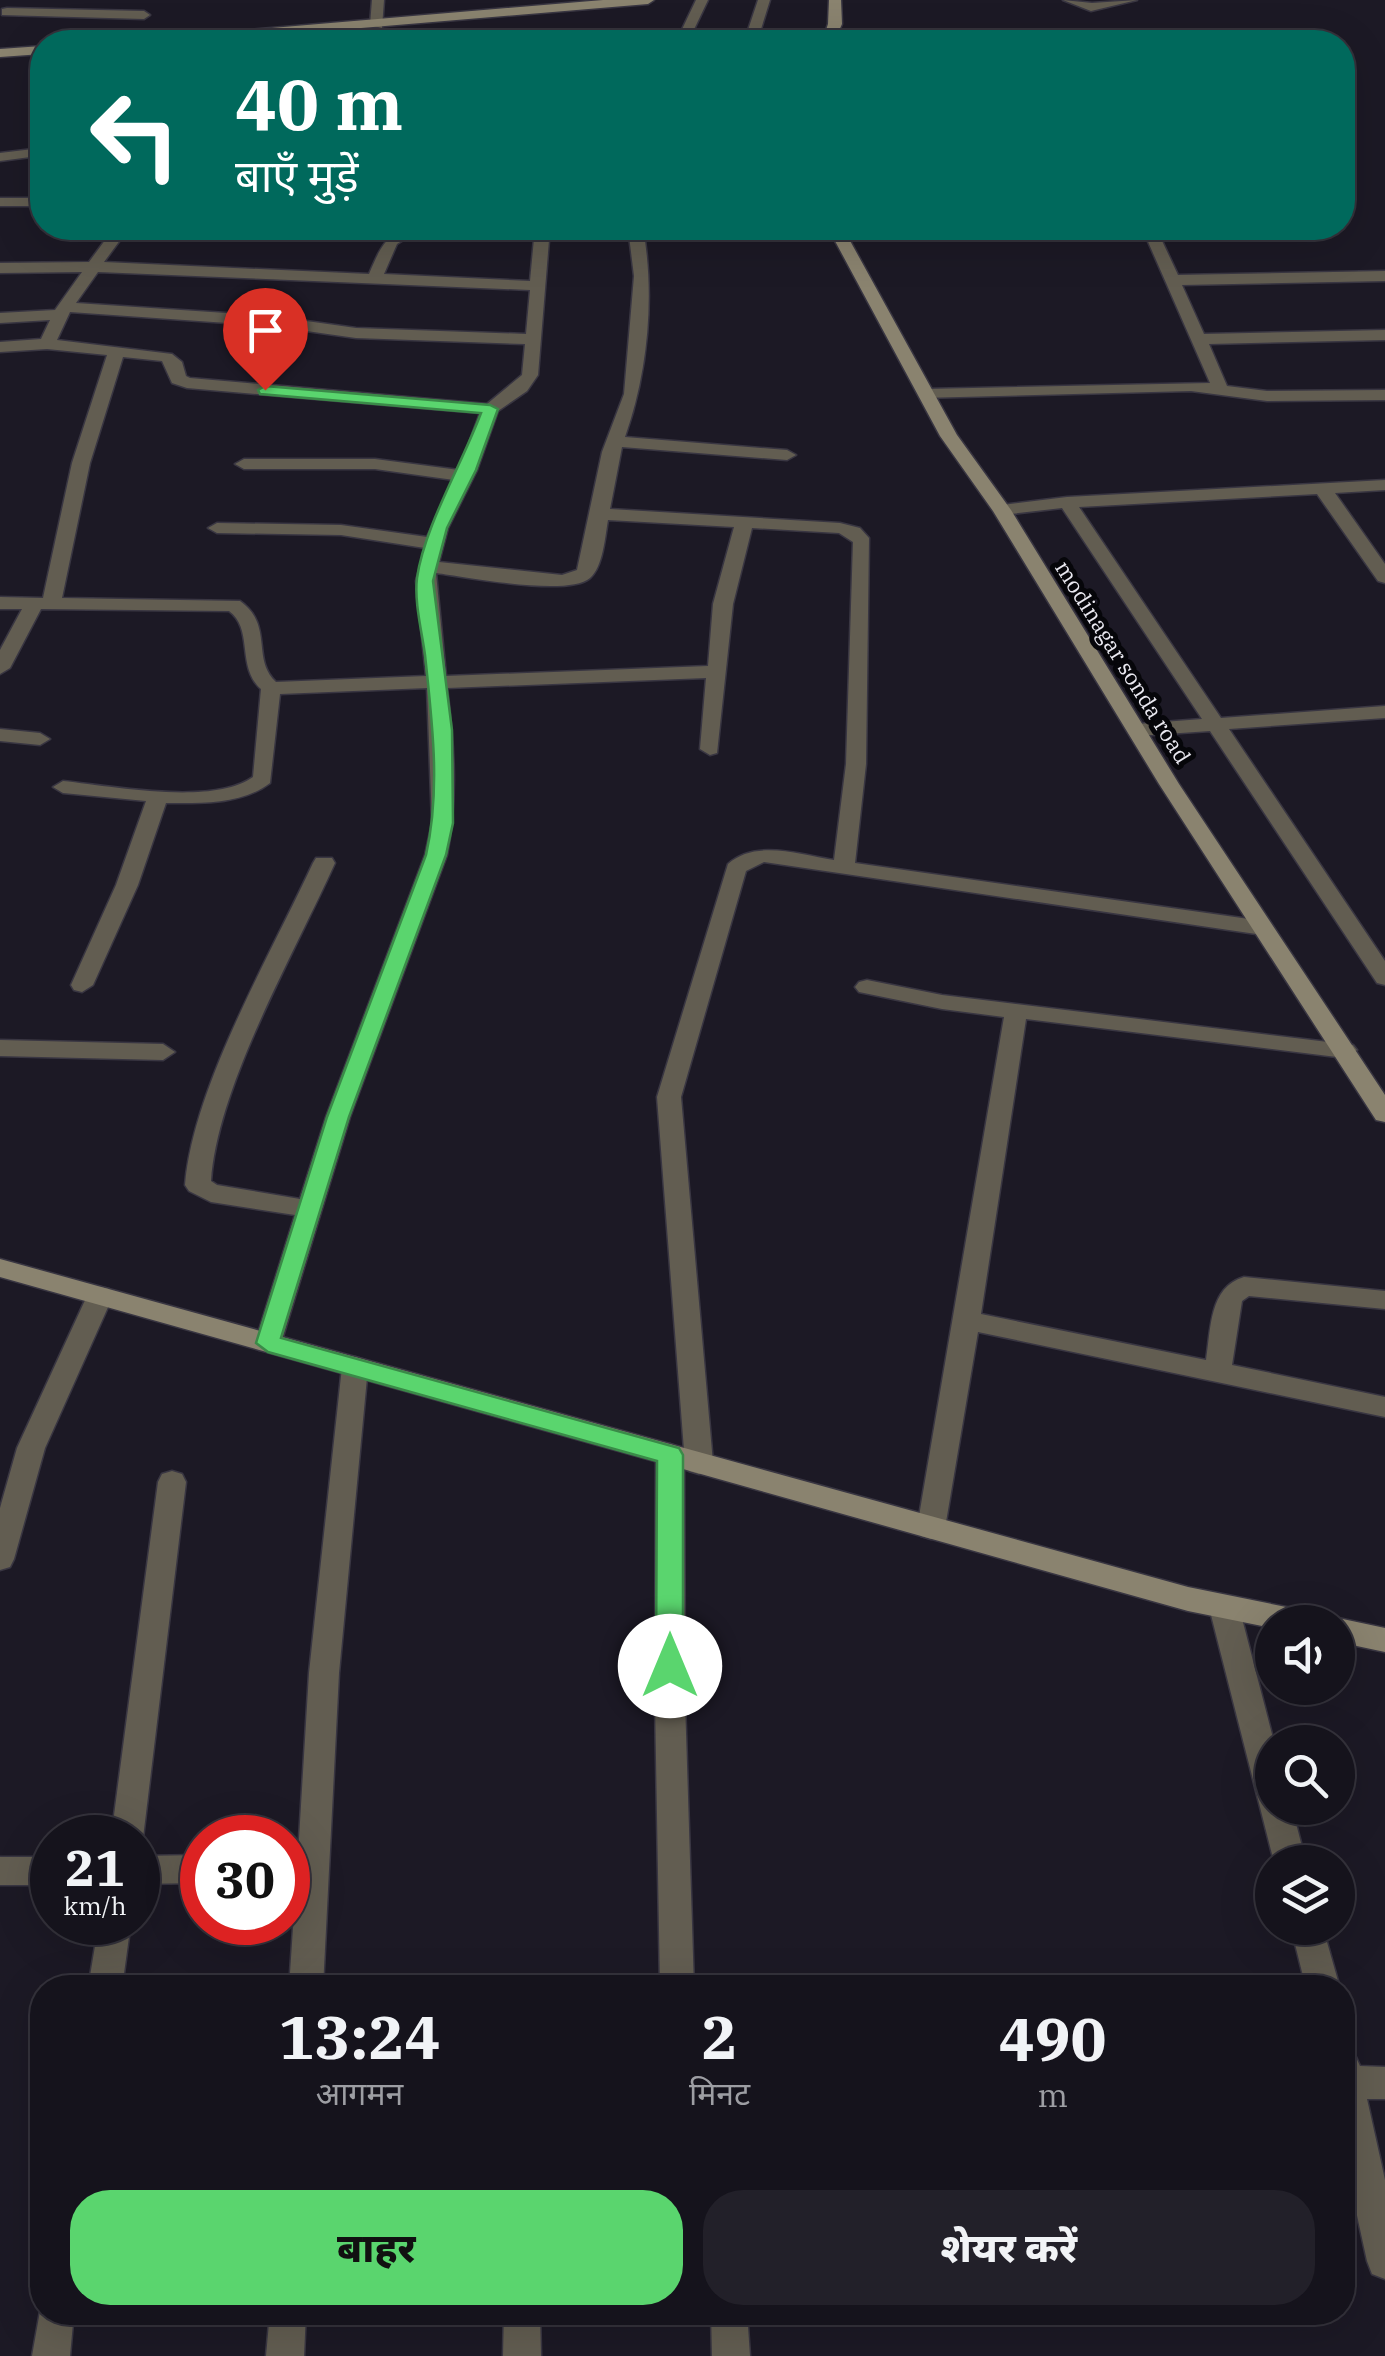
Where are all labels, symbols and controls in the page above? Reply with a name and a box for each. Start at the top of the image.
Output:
text: 40 m [235,58,403,149]
icon: left [70,70,200,200]
text: बाएँ मुड़ें [235,146,359,204]
pin [223,288,308,391]
icon: arrive [238,303,293,358]
street label: modinagar sonda road [1049,555,1198,769]
map controls [1255,1605,1355,1945]
button: sound [1255,1605,1355,1705]
position arrow [618,1614,722,1718]
button: search [1255,1725,1355,1825]
speed limit sign: 30 [180,1815,310,1945]
text: 21 [65,1835,125,1900]
button: layers [1255,1845,1355,1945]
text: km/h [63,1889,127,1922]
text: 13:24 [278,1997,441,2076]
text: 2 [702,1997,738,2076]
text: 490 [999,1999,1107,2078]
text: आगमन [316,2072,403,2114]
text: मिनट [689,2072,750,2114]
text: m [1037,2074,1068,2116]
button: बाहर [70,2190,683,2305]
button: शेयर करें [703,2190,1315,2305]

